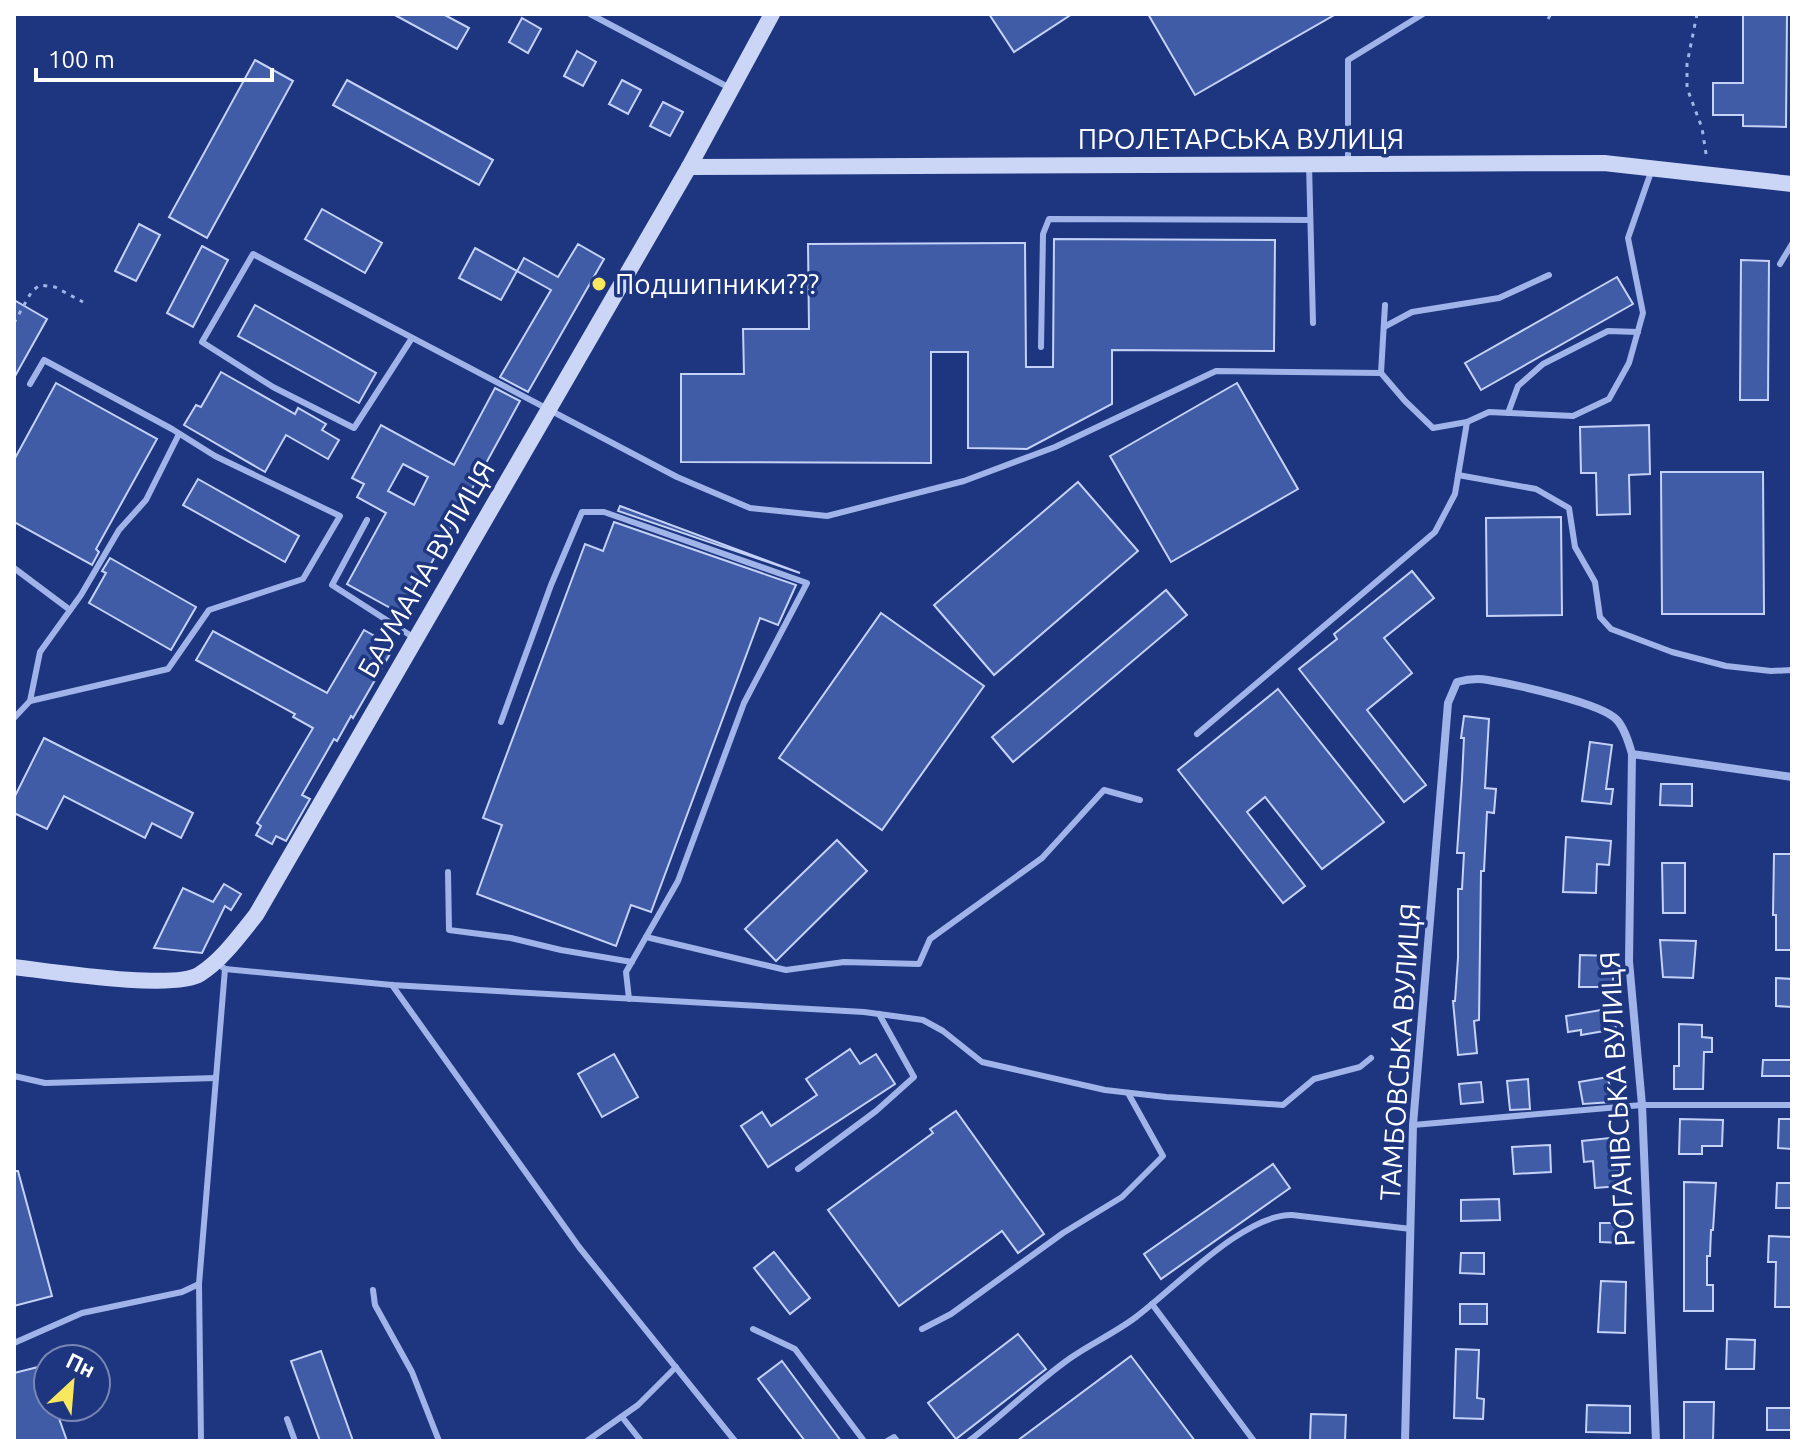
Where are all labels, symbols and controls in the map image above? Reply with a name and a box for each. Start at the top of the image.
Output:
scale bar [36,32,272,82]
text: 100 m [48,46,115,73]
street label: ПРОЛЕТАРСЬКА ВУЛИЦЯ [1078,123,1404,154]
place label: Подшипники??? [615,268,819,299]
marker: Подшипники??? [590,275,608,293]
street label: БАУМАНА ВУЛИЦЯ [351,455,500,682]
street label: ТАМБОВСЬКА ВУЛИЦЯ [1374,902,1425,1202]
street label: РОГАЧІВСЬКА ВУЛИЦЯ [1593,951,1640,1247]
north arrow [32,1343,112,1423]
text: Пн [63,1347,99,1382]

